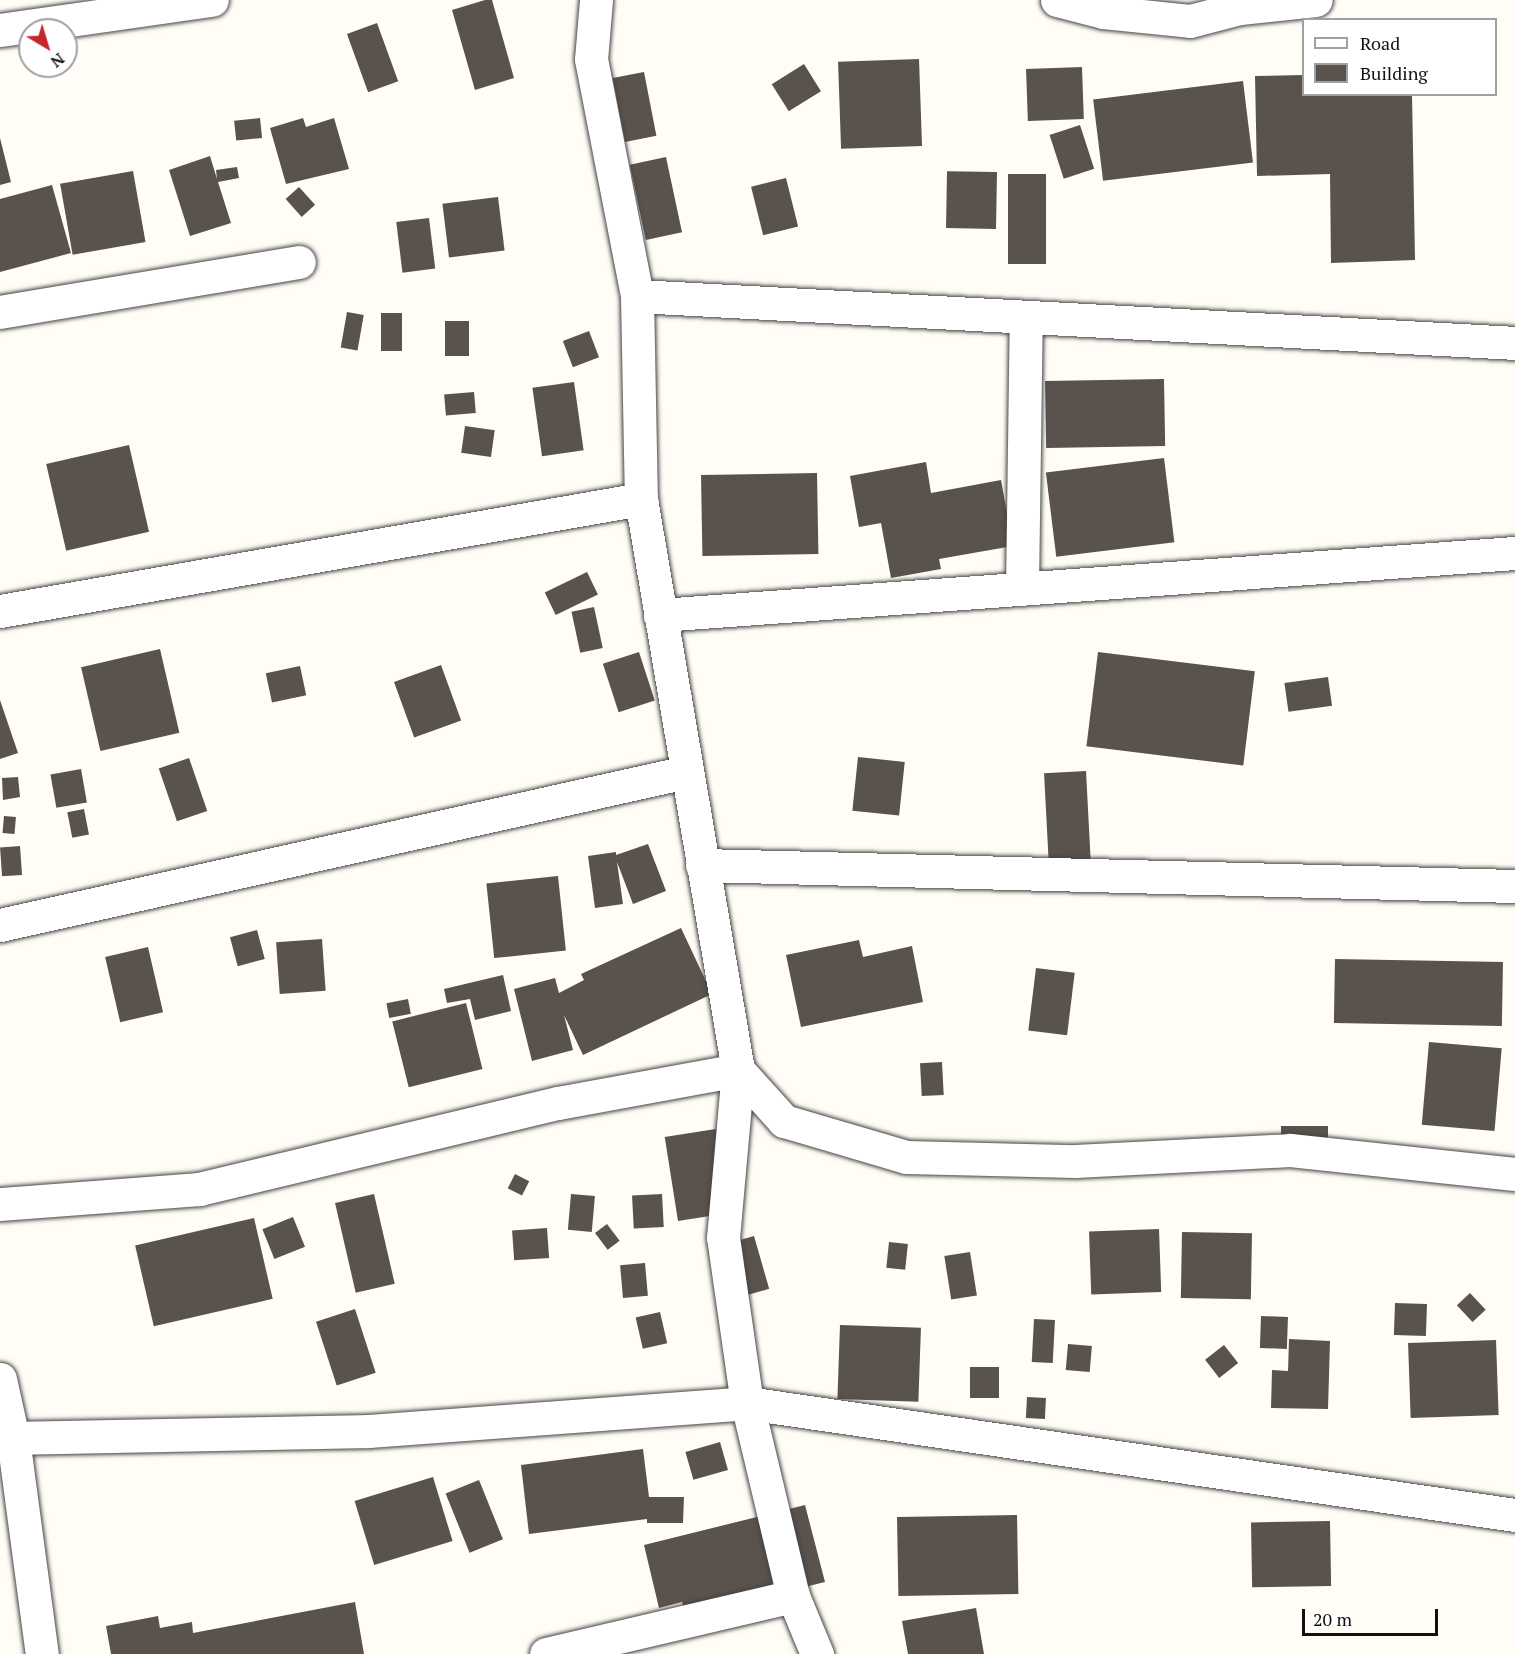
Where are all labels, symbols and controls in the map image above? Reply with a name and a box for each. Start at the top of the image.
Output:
north arrow [18,18,78,78]
legend [1302,18,1497,96]
text: Road [1360,31,1400,55]
text: N [46,48,69,73]
text: Building [1360,61,1428,85]
scale bar [1305,1597,1442,1635]
text: 20 m [1313,1607,1352,1631]

